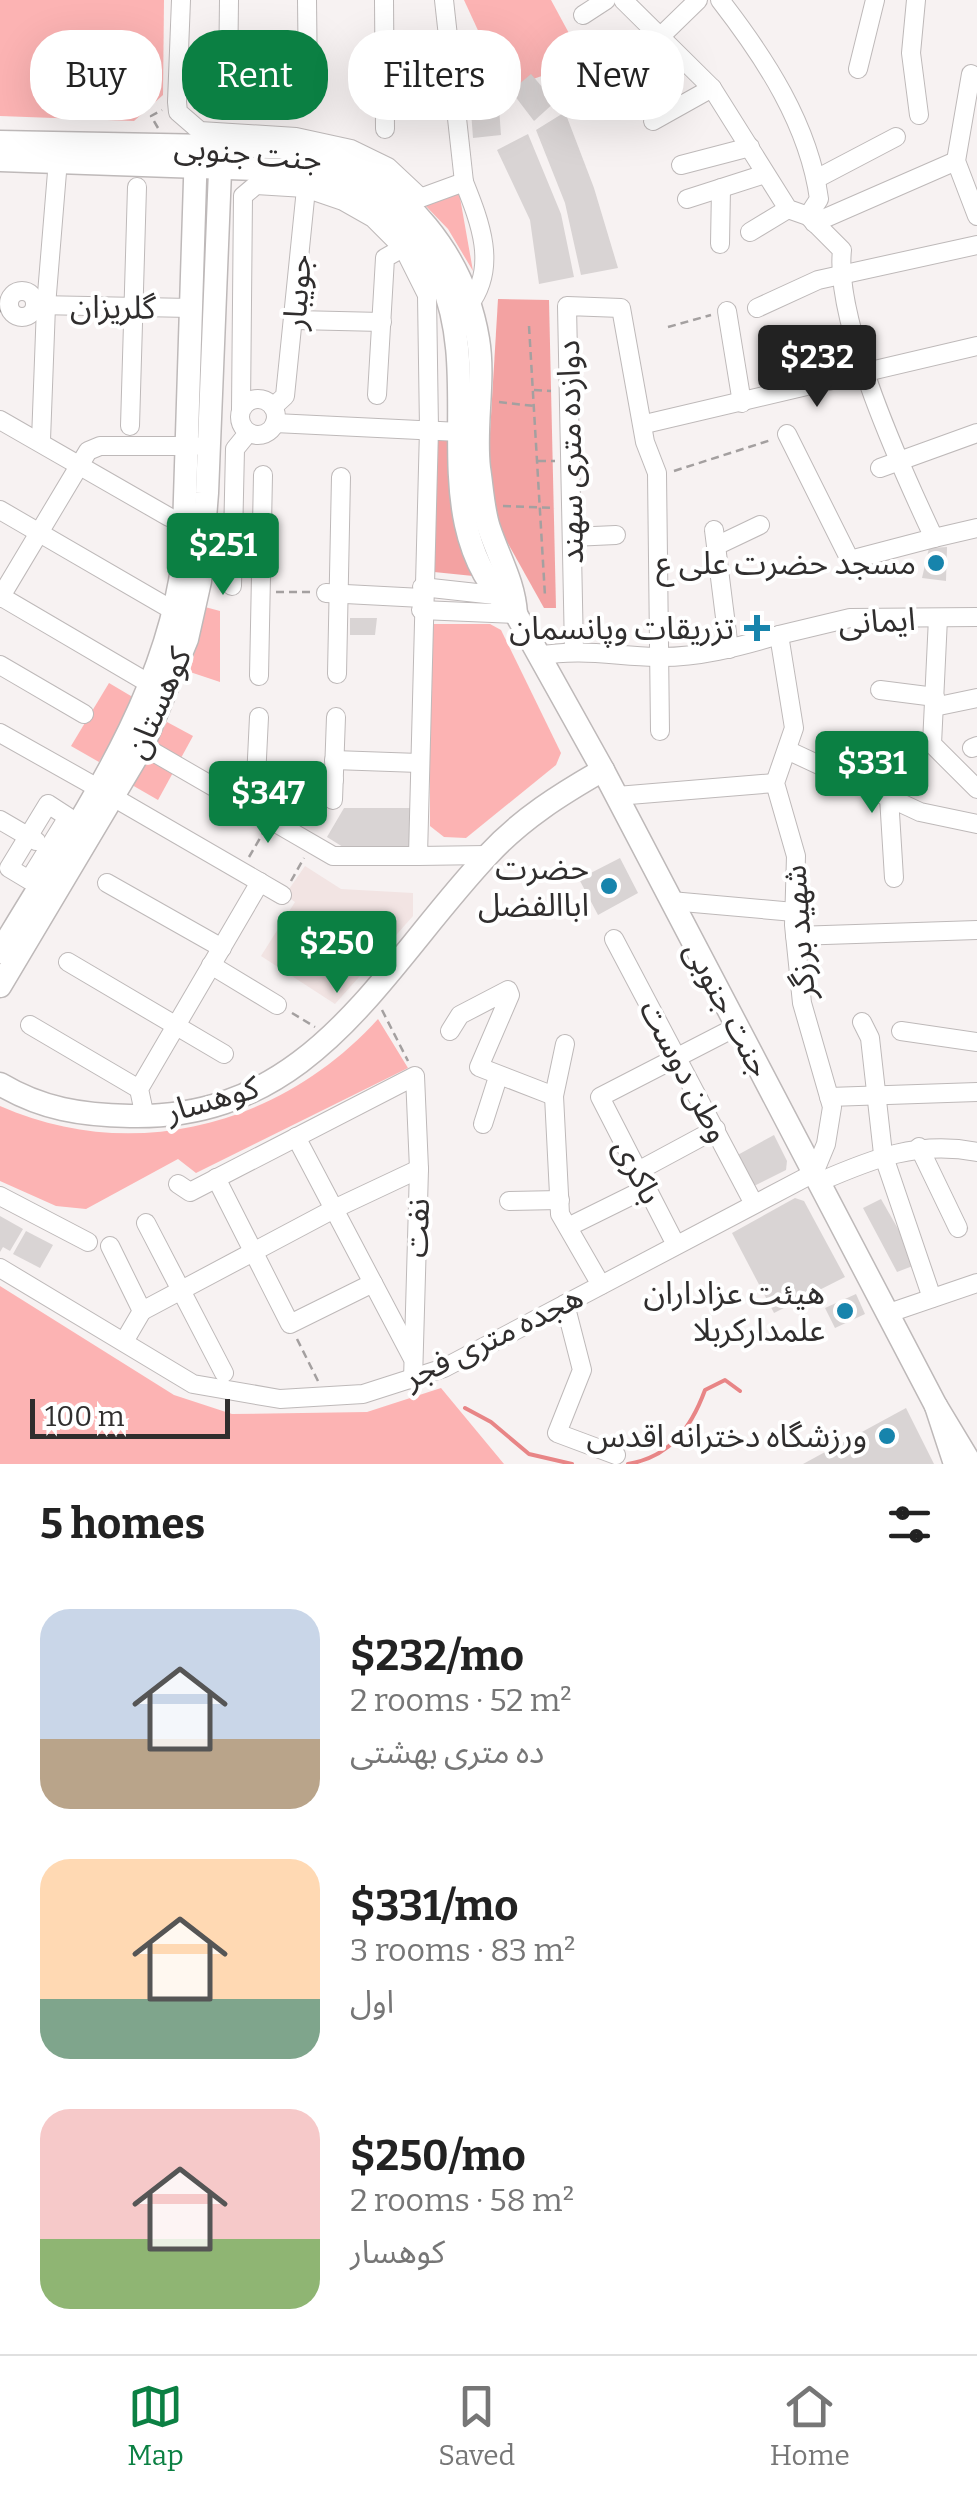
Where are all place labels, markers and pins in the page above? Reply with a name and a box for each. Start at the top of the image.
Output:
pin: $232 [758,325,876,410]
pin: $251 [164,513,282,598]
place label: مسجد حضرت علی ع [656,544,916,587]
marker: مسجد حضرت علی ع [925,552,947,574]
place label: تزریقات وپانسمان [509,609,734,648]
marker: تزریقات وپانسمان [744,615,770,641]
pin: $331 [813,731,931,816]
pin: $347 [209,761,327,846]
place label: حضرت اباالفضل [478,849,589,924]
marker: حضرت اباالفضل [598,875,620,897]
pin: $250 [278,911,396,996]
place label: هیئت عزاداران علمدارکربلا [643,1274,825,1349]
marker: هیئت عزاداران علمدارکربلا [834,1300,856,1322]
place label: ورزشگاه دخترانه اقدس [586,1417,867,1455]
marker: ورزشگاه دخترانه اقدس [876,1425,898,1447]

